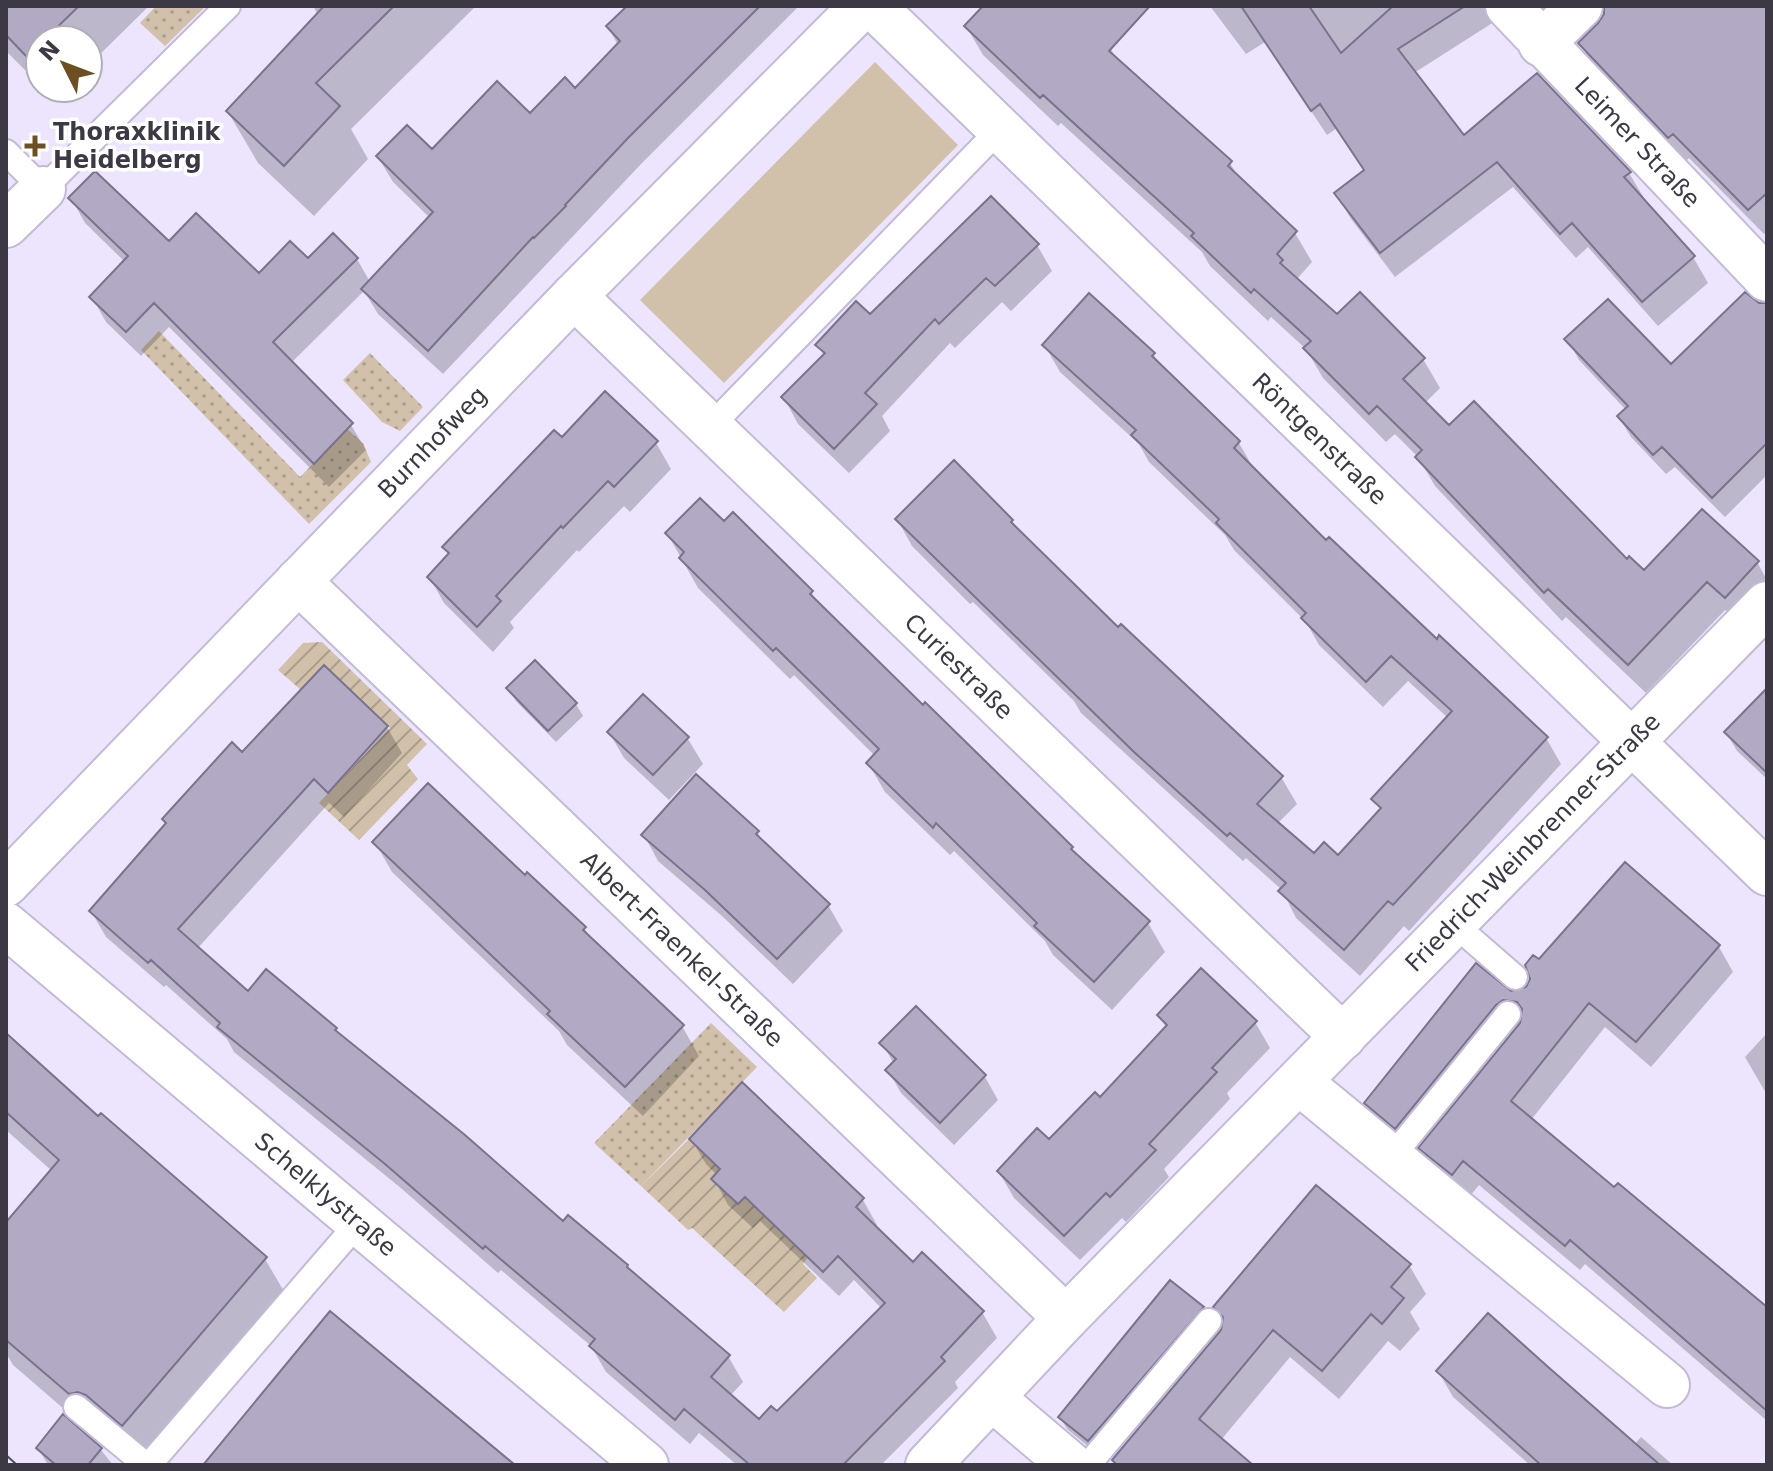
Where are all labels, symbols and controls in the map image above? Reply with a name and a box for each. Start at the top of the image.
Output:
north arrow [24,24,104,104]
text: N [34,36,65,66]
street label: Leimer Straße [1569,71,1706,213]
place label: Thoraxklinik Heidelberg [53,118,221,174]
marker: Thoraxklinik Heidelberg [24,135,46,157]
street label: Röntgenstraße [1246,368,1393,511]
street label: Burnhofweg [373,381,493,504]
street label: Curiestraße [899,608,1019,725]
street label: Friedrich-Weinbrenner-Straße [1400,707,1666,978]
street label: Albert-Fraenkel-Straße [575,846,789,1053]
street label: Schelklystraße [249,1127,402,1262]

